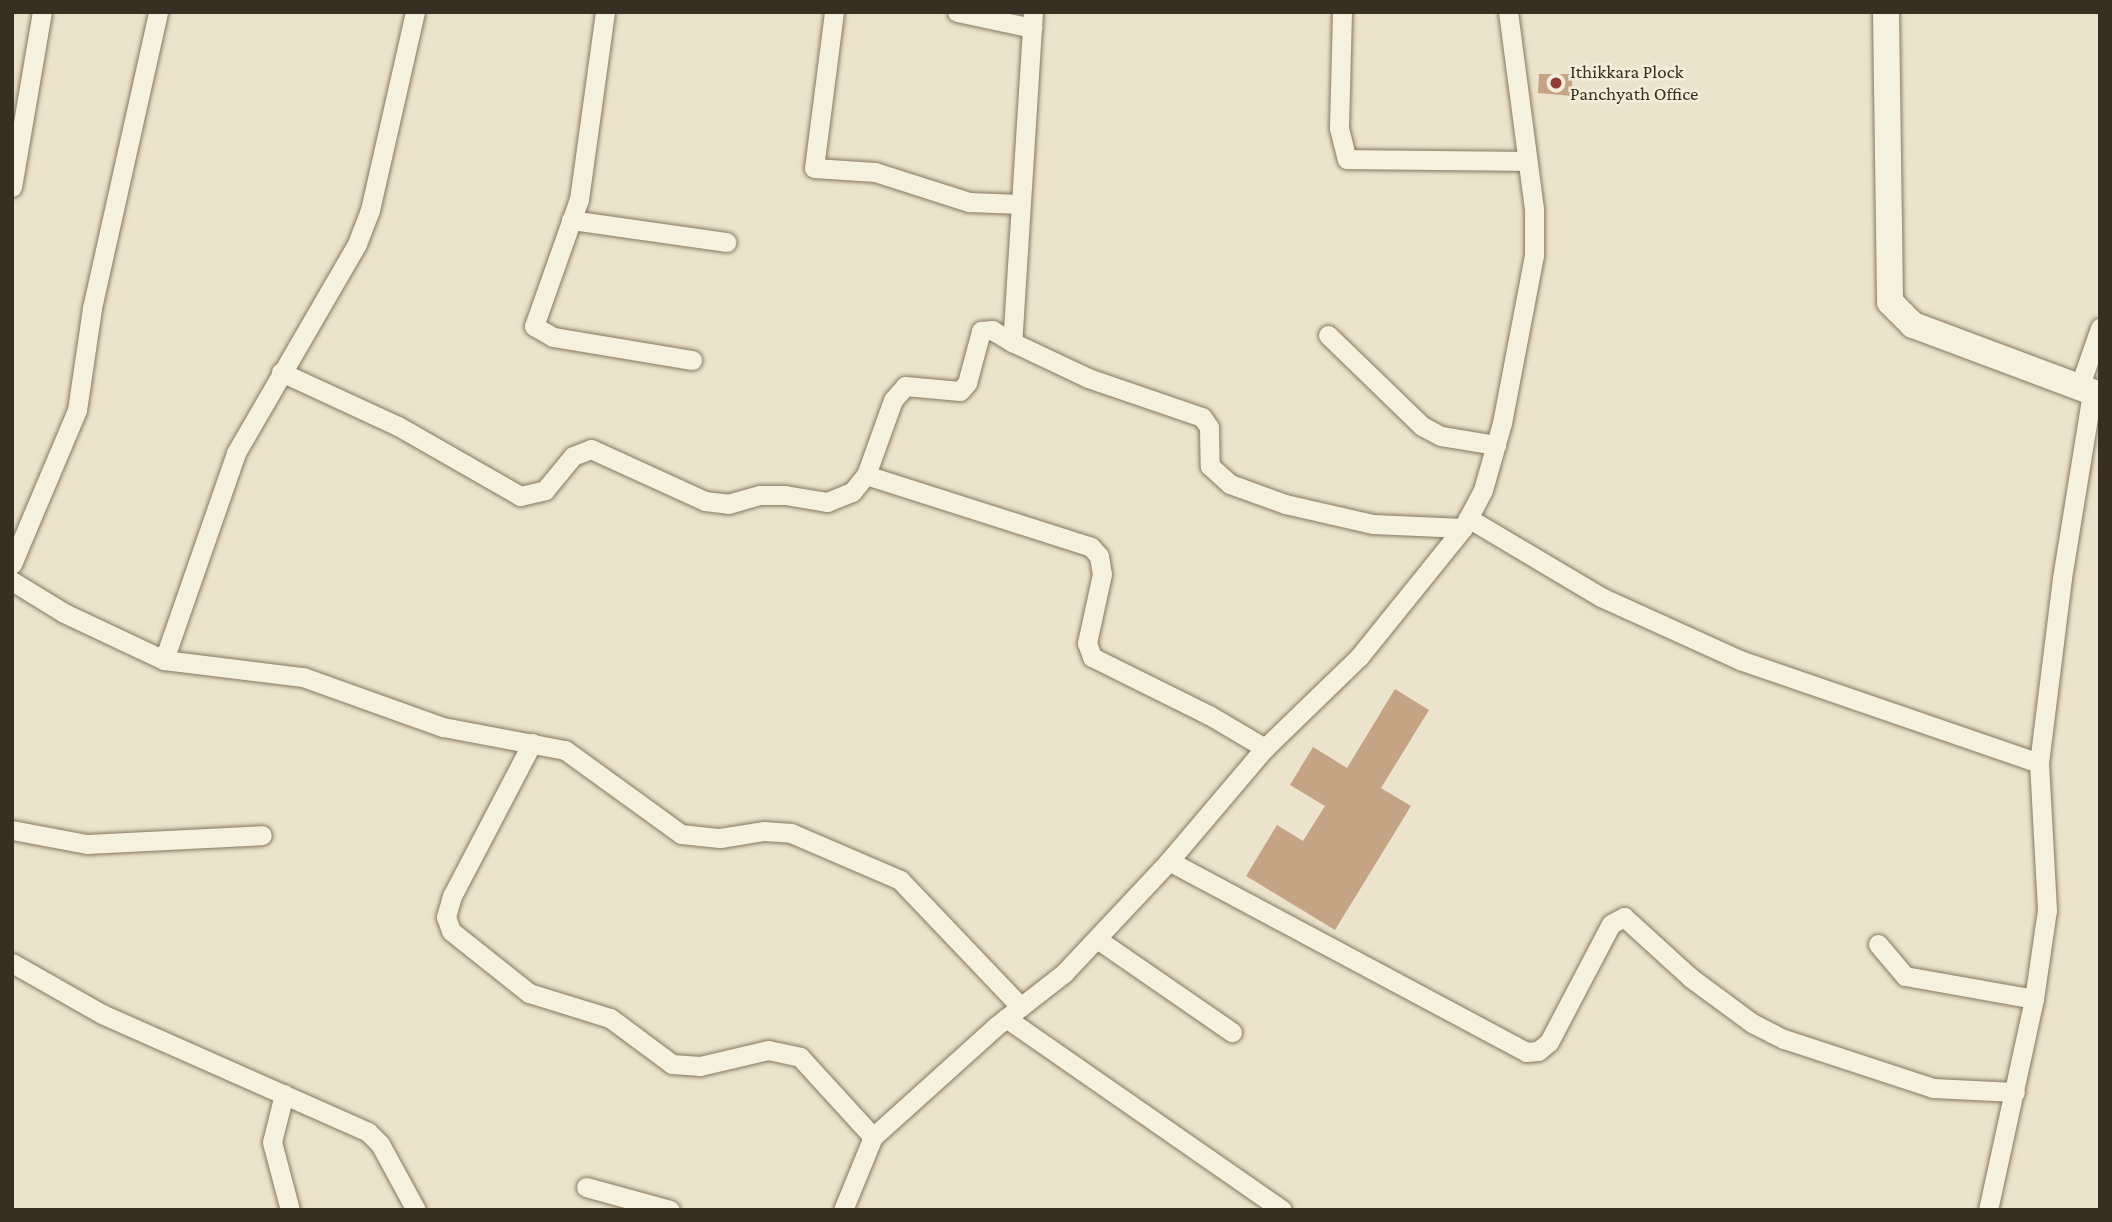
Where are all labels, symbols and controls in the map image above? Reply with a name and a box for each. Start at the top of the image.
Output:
place label: Ithikkara Plock Panchyath Office [1570,61,1698,105]
marker: Ithikkara Plock Panchyath Office [1548,75,1564,91]

